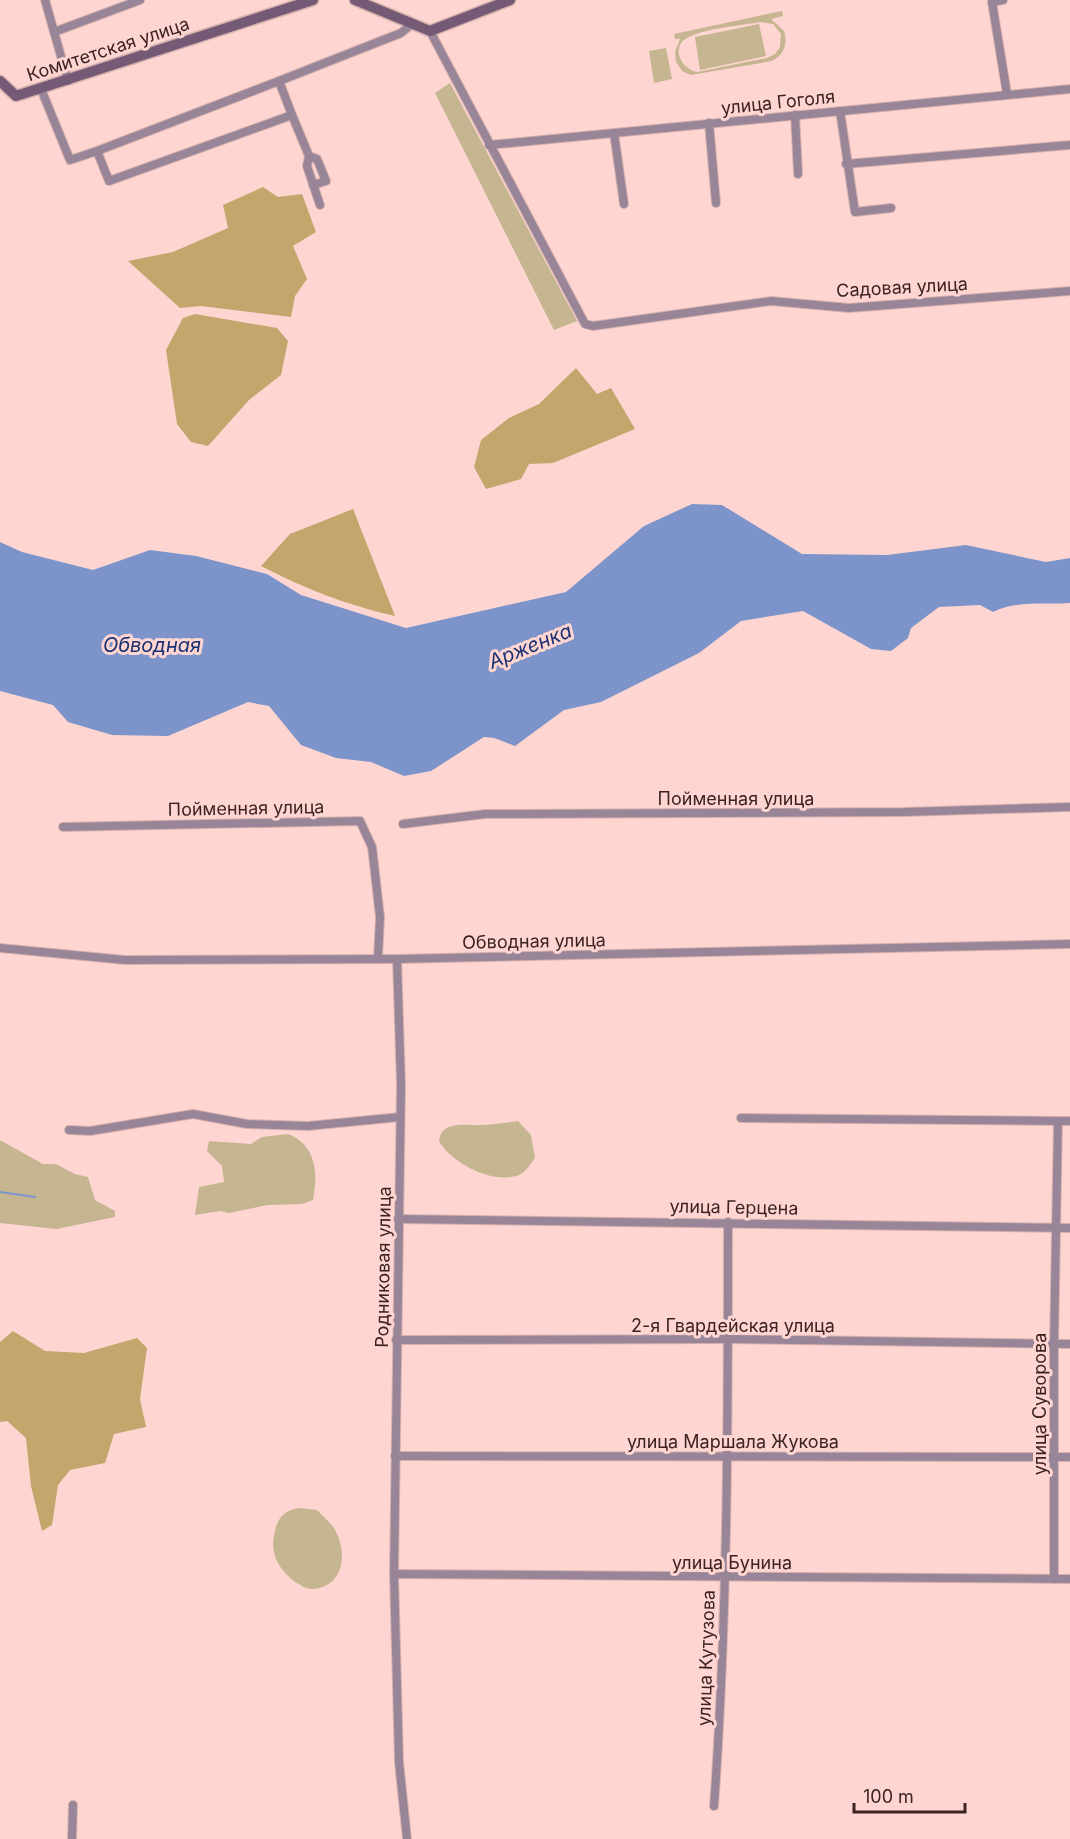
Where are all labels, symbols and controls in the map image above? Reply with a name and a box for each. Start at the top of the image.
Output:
street label: Комитетская улица [24,13,192,85]
street label: улица Гоголя [720,86,836,118]
street label: Садовая улица [836,273,968,301]
water label: Арженка [484,618,575,674]
water label: Обводная [103,633,201,657]
street label: Пойменная улица [658,788,814,809]
street label: Пойменная улица [167,796,325,820]
street label: Обводная улица [462,929,606,953]
street label: Родниковая улица [371,1186,395,1348]
street label: улица Герцена [669,1195,799,1219]
street label: 2-я Гвардейская улица [631,1315,835,1336]
street label: улица Суворова [1029,1333,1050,1475]
street label: улица Маршала Жукова [627,1431,839,1452]
street label: улица Бунина [672,1552,792,1573]
street label: улица Кутузова [693,1589,719,1727]
scale bar [854,1776,965,1814]
text: 100 m [863,1786,914,1807]

